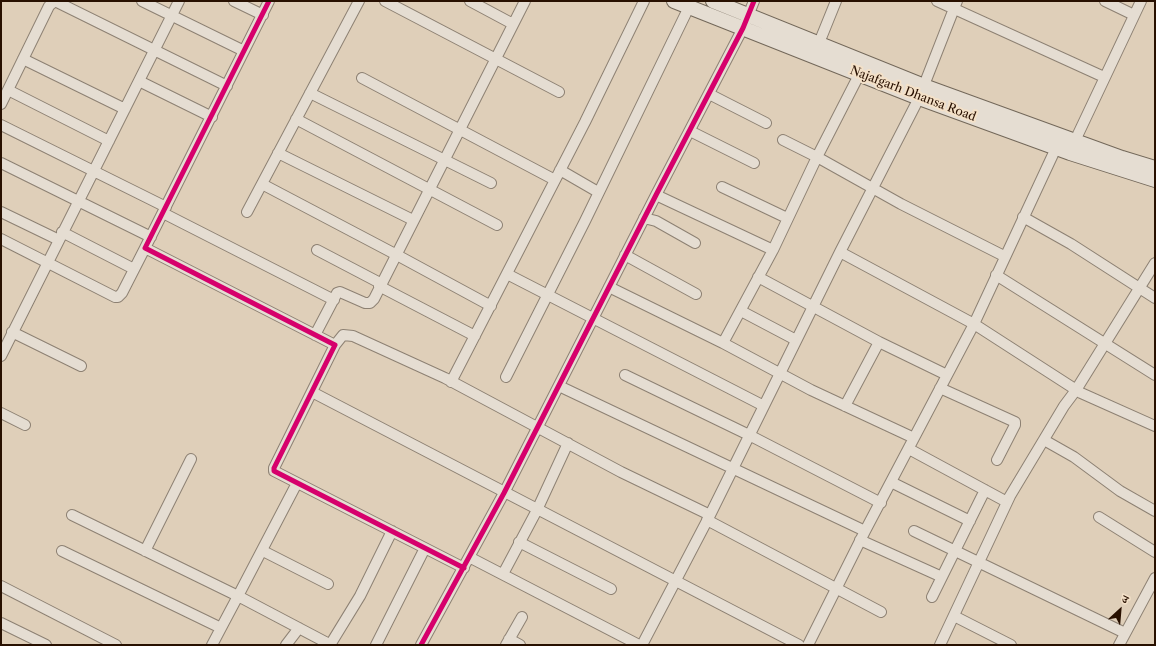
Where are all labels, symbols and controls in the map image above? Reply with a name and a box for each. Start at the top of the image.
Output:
street label: Najafgarh Dhansa Road [848,63,978,125]
north arrow [1100,590,1140,630]
text: उ [1120,592,1131,607]

